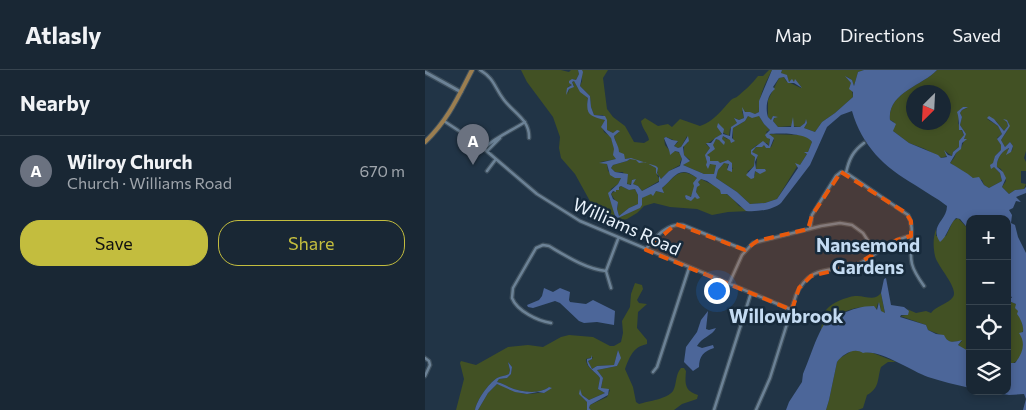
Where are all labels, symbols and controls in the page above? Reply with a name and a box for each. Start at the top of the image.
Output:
text: Atlasly [25,20,102,49]
text: Map [775,24,812,46]
text: Directions [840,24,924,46]
text: Saved [952,24,1001,46]
north arrow [906,85,951,130]
text: Nearby [20,90,90,115]
pin: A [457,124,489,165]
text: Wilroy Church [67,150,193,173]
text: A [30,161,42,180]
text: 670 m [359,161,405,180]
text: Church · Williams Road [67,173,232,192]
street label: Williams Road [570,192,684,260]
map controls [966,215,1011,395]
button: + [966,215,1011,260]
button: Save [20,220,208,266]
button: Share [218,220,405,266]
district label: Nansemond Gardens [816,233,920,278]
button: − [966,260,1011,305]
your location [704,278,730,304]
district label: Willowbrook [729,304,843,327]
button: locate [966,305,1011,350]
button: layers [966,350,1011,395]

